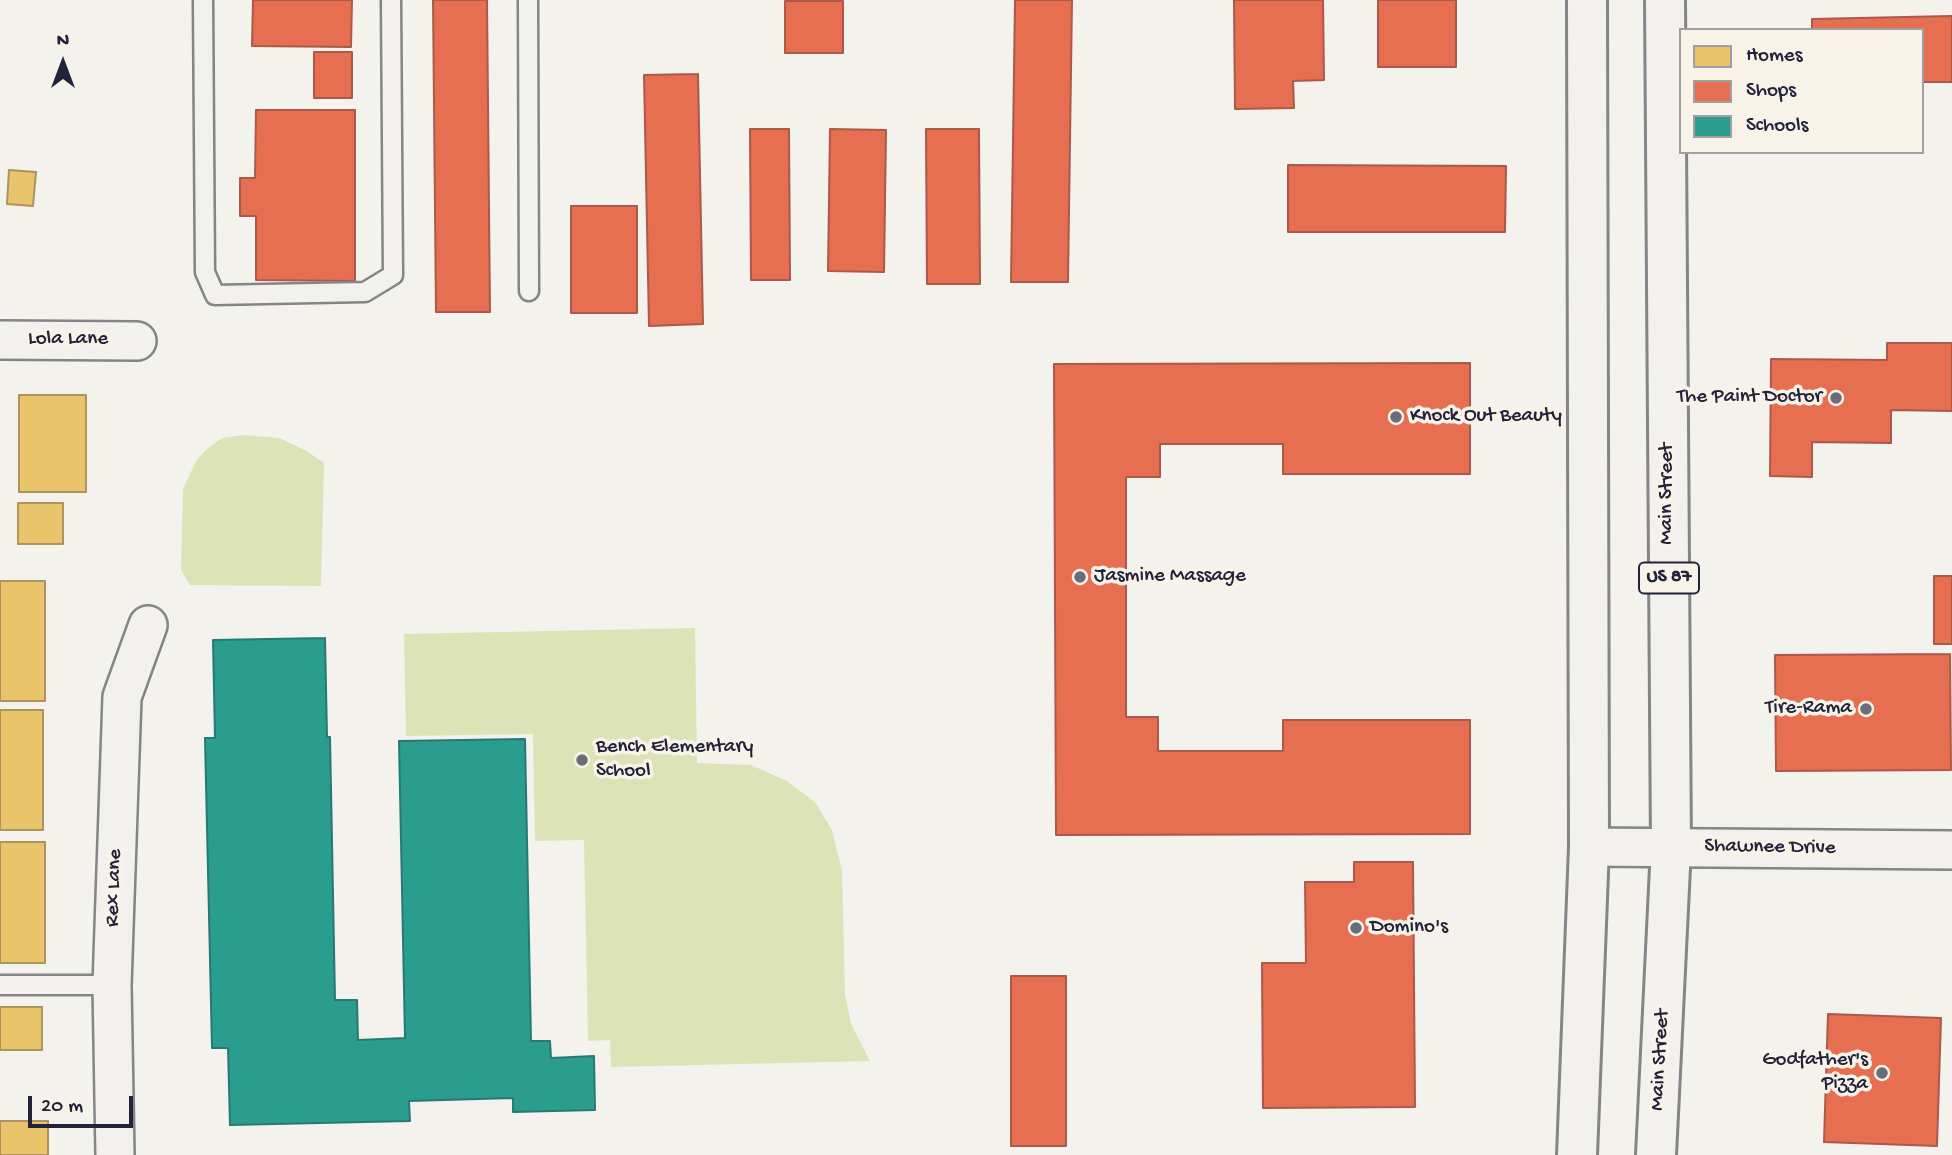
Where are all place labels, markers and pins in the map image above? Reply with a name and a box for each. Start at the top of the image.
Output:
place label: The Paint Doctor [1677,385,1822,411]
marker: The Paint Doctor [1828,390,1844,406]
place label: Knock Out Beauty [1410,404,1562,430]
marker: Knock Out Beauty [1388,409,1404,425]
place label: Jasmine Massage [1094,564,1246,590]
marker: Jasmine Massage [1072,569,1088,585]
place label: Tire-Rama [1765,696,1852,722]
marker: Tire-Rama [1858,701,1874,717]
place label: Bench Elementary School [596,735,753,785]
marker: Bench Elementary School [574,752,590,768]
place label: Domino's [1370,915,1448,941]
marker: Domino's [1348,920,1364,936]
place label: Godfather's Pizza [1762,1048,1868,1098]
marker: Godfather's Pizza [1874,1065,1890,1081]

